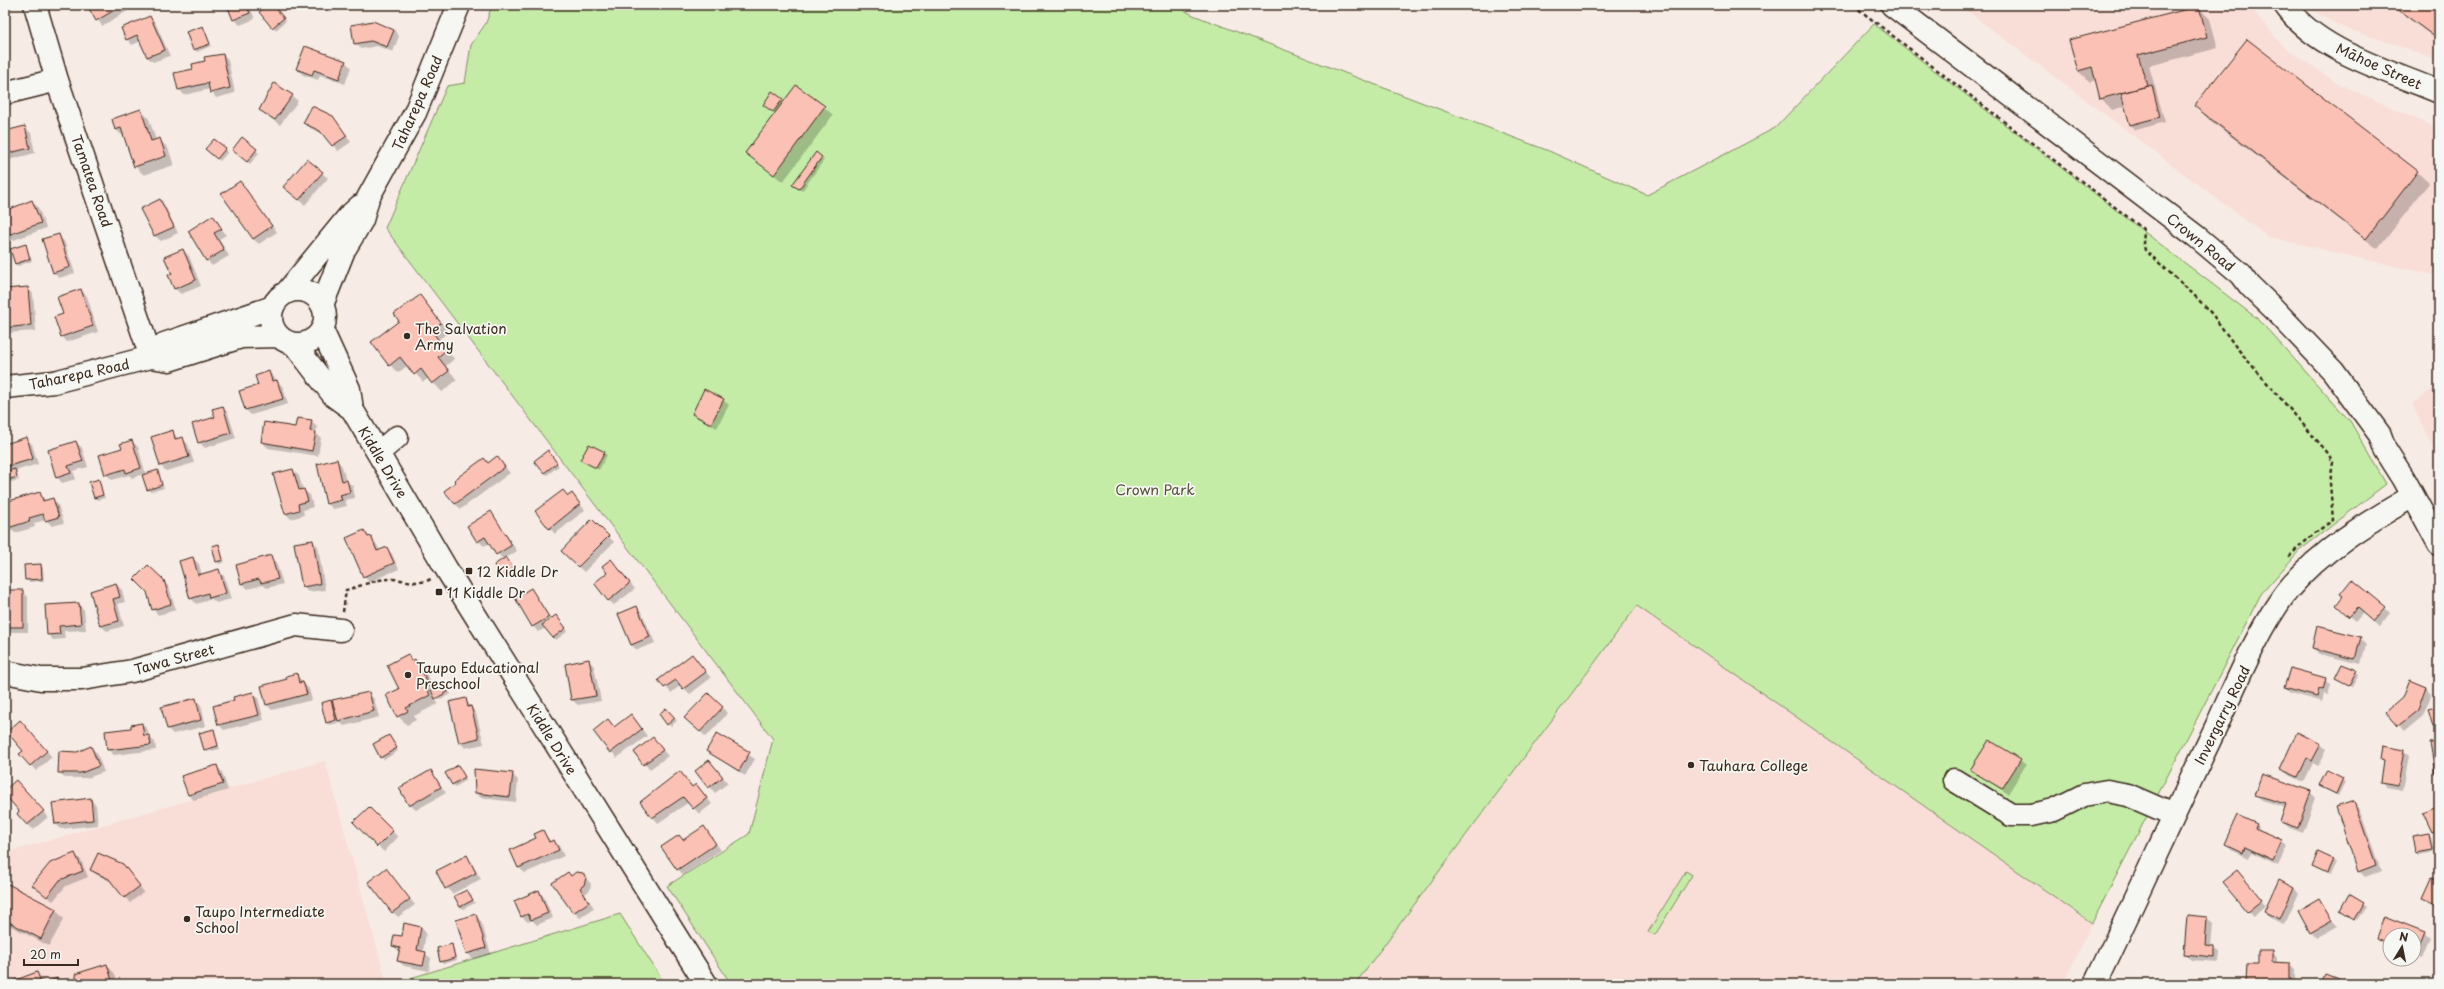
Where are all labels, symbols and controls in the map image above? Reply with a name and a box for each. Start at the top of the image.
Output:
street label: Māhoe Street [2333,38,2426,94]
street label: Taharepa Road [387,52,447,154]
street label: Tamatea Road [66,132,118,230]
street label: Crown Road [2162,208,2240,276]
place label: The Salvation Army [415,318,507,355]
marker: The Salvation Army [402,331,412,341]
street label: Taharepa Road [27,353,131,395]
street label: Kiddle Drive [353,422,413,502]
park label: Crown Park [1115,479,1195,500]
place label: 12 Kiddle Dr [477,561,559,582]
marker: 12 Kiddle Dr [464,566,474,576]
place label: 11 Kiddle Dr [447,582,526,603]
marker: 11 Kiddle Dr [434,587,444,597]
street label: Tawa Street [131,638,217,680]
place label: Taupo Educational Preschool [416,657,539,694]
street label: Invergarry Road [2189,662,2255,768]
marker: Taupo Educational Preschool [403,670,413,680]
street label: Kiddle Drive [522,699,582,779]
place label: Tauhara College [1699,755,1808,776]
marker: Tauhara College [1686,760,1696,770]
place label: Taupo Intermediate School [195,901,325,938]
marker: Taupo Intermediate School [182,914,192,924]
north arrow [2382,927,2422,967]
text: N [2398,928,2410,946]
scale bar [24,941,78,967]
text: 20 m [30,945,61,963]

